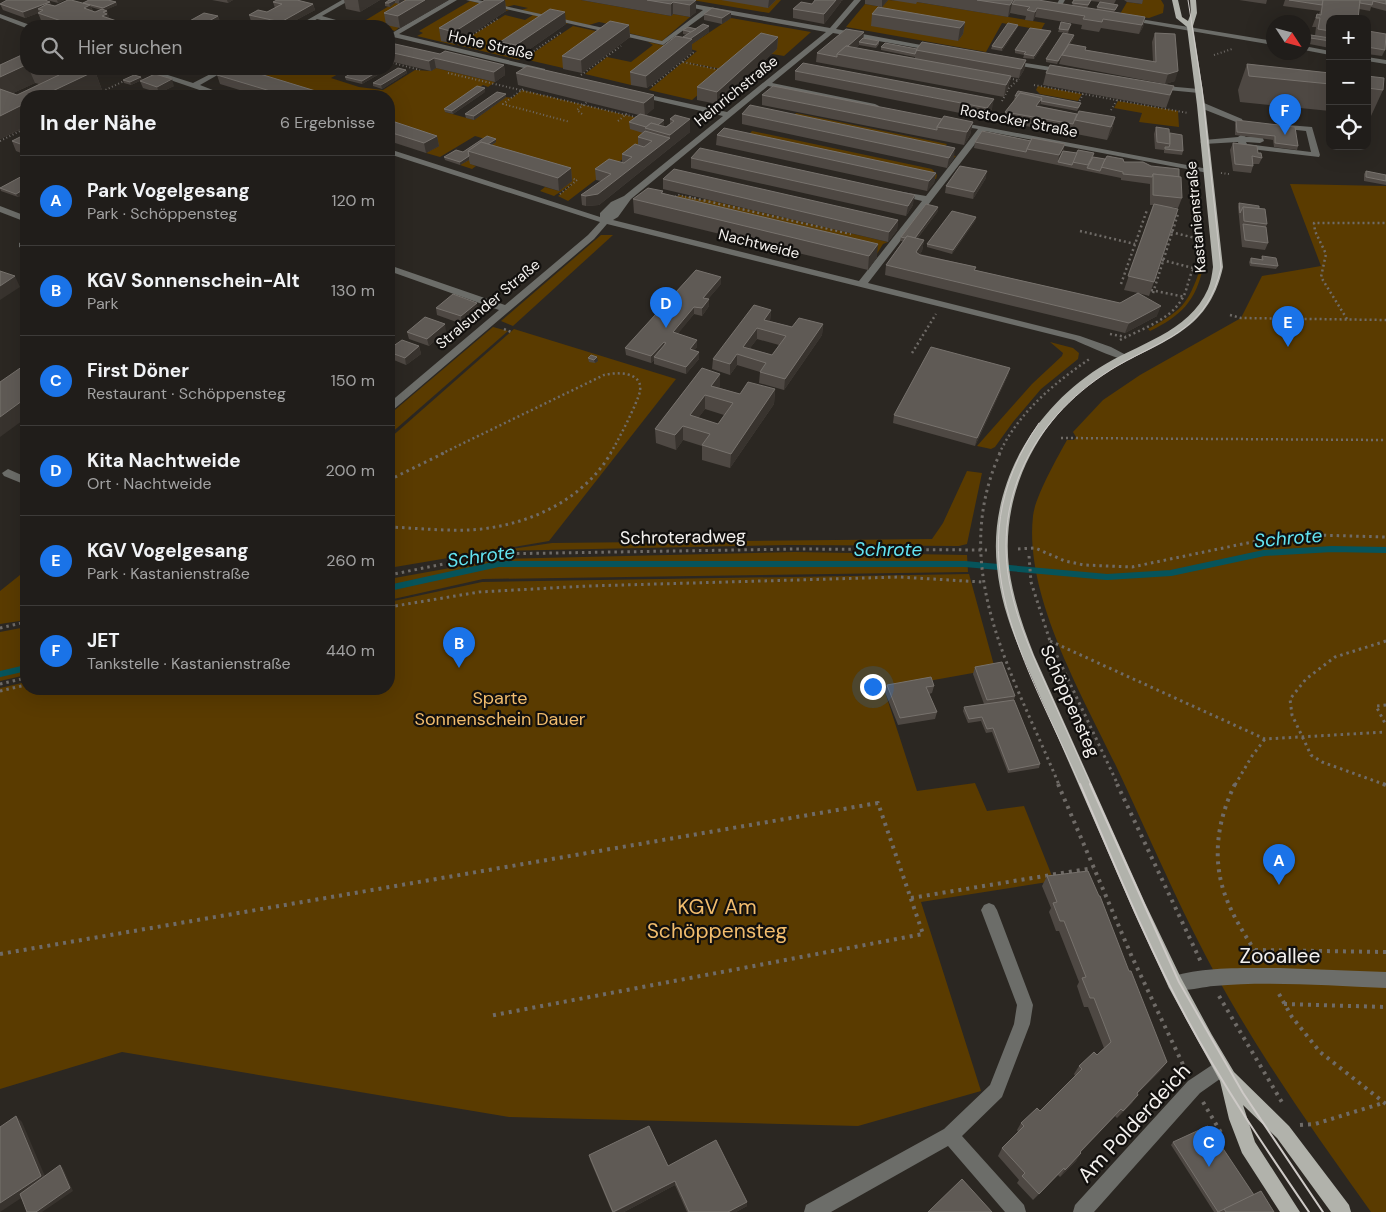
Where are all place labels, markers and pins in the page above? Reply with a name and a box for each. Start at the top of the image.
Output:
pin: F [1269,94,1301,135]
pin: D [650,287,682,328]
pin: E [1272,306,1304,347]
pin: B [443,627,475,668]
pin: A [1263,844,1295,885]
pin: C [1193,1126,1225,1167]

